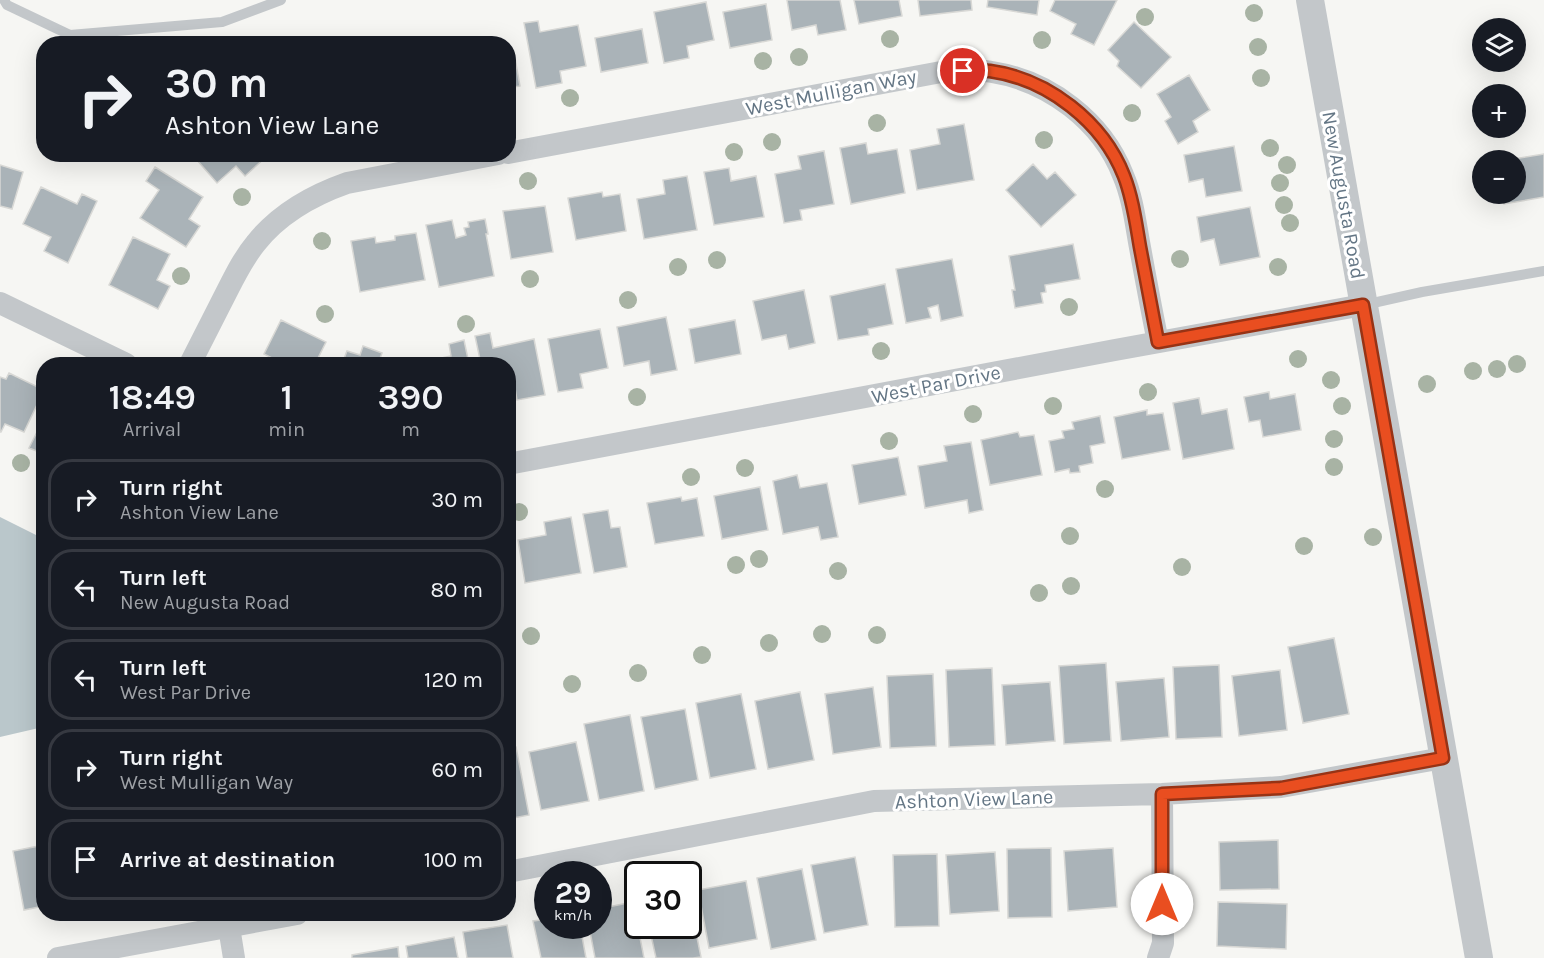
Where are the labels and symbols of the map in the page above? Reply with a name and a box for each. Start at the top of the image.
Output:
pin [937,45,988,96]
street label: West Mulligan Way [744,65,918,120]
street label: New Augusta Road [1317,109,1370,281]
street label: West Par Drive [870,361,1003,408]
street label: Ashton View Lane [894,785,1054,814]
speed limit sign: 30 [624,861,702,939]
position arrow [1130,872,1194,936]

